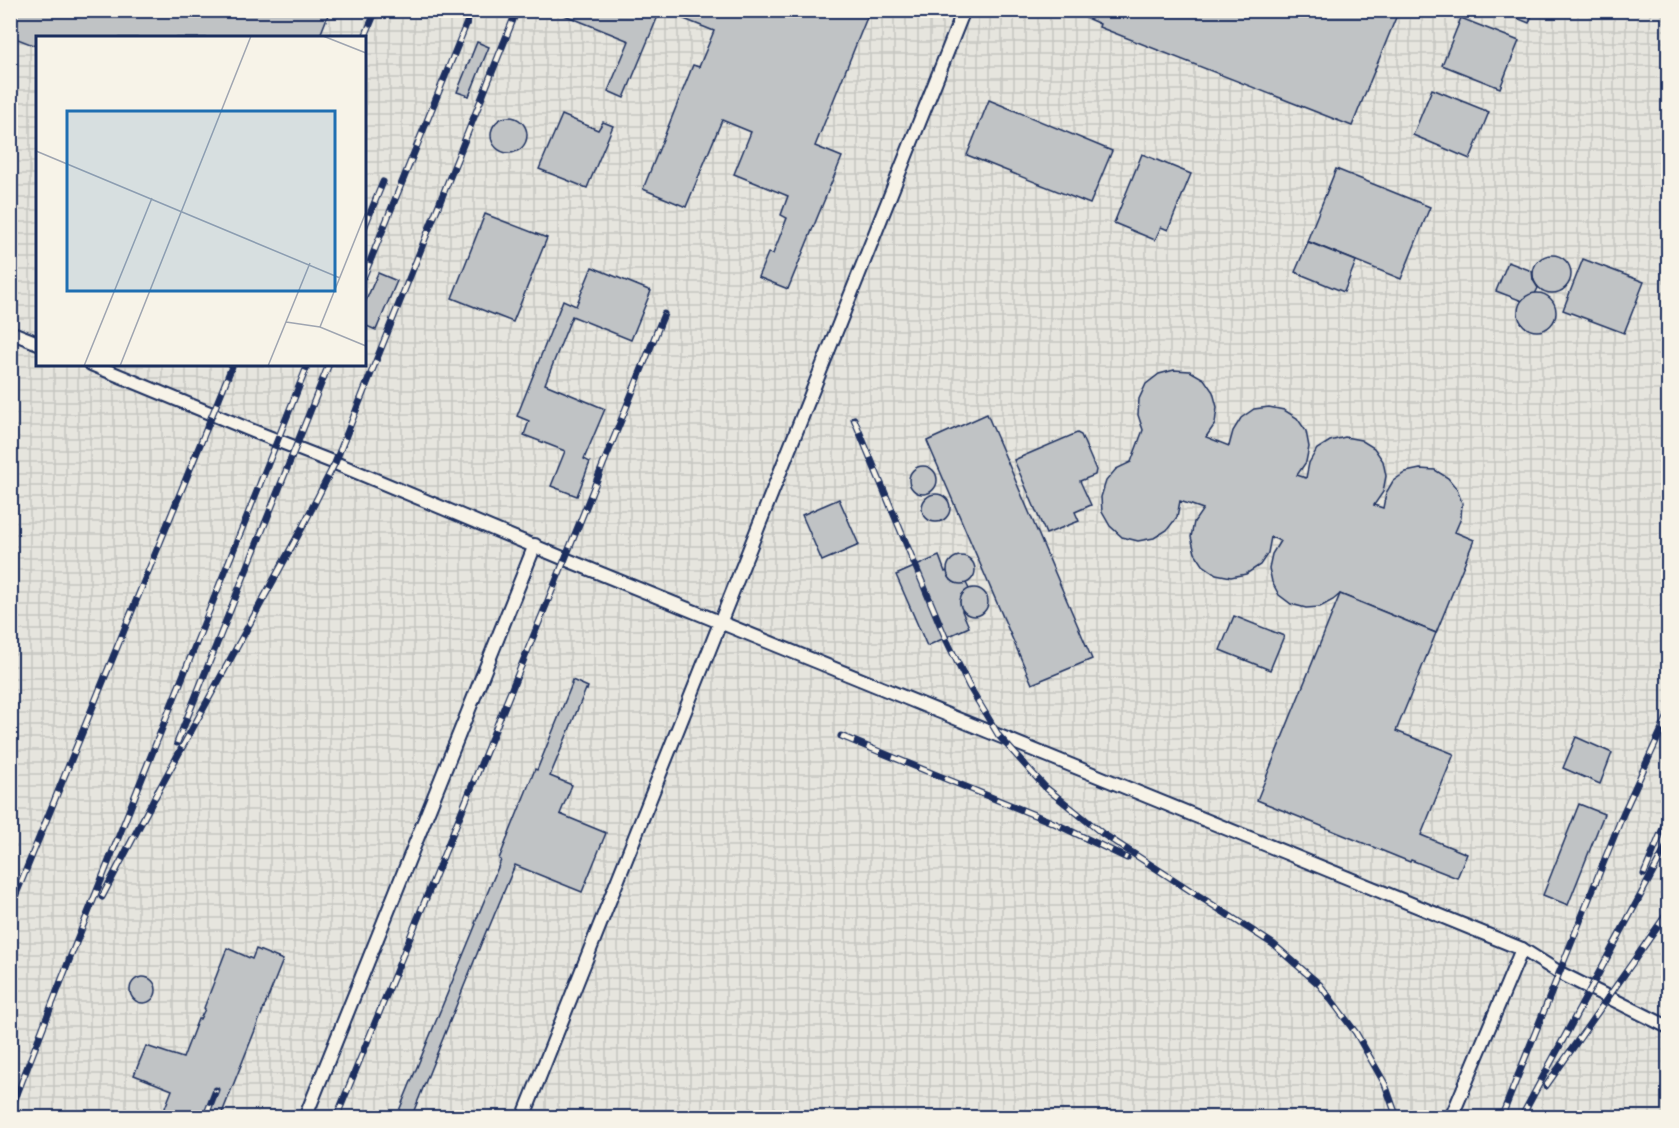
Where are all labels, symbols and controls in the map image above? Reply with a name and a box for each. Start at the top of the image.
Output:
inset map [36,36,366,366]

